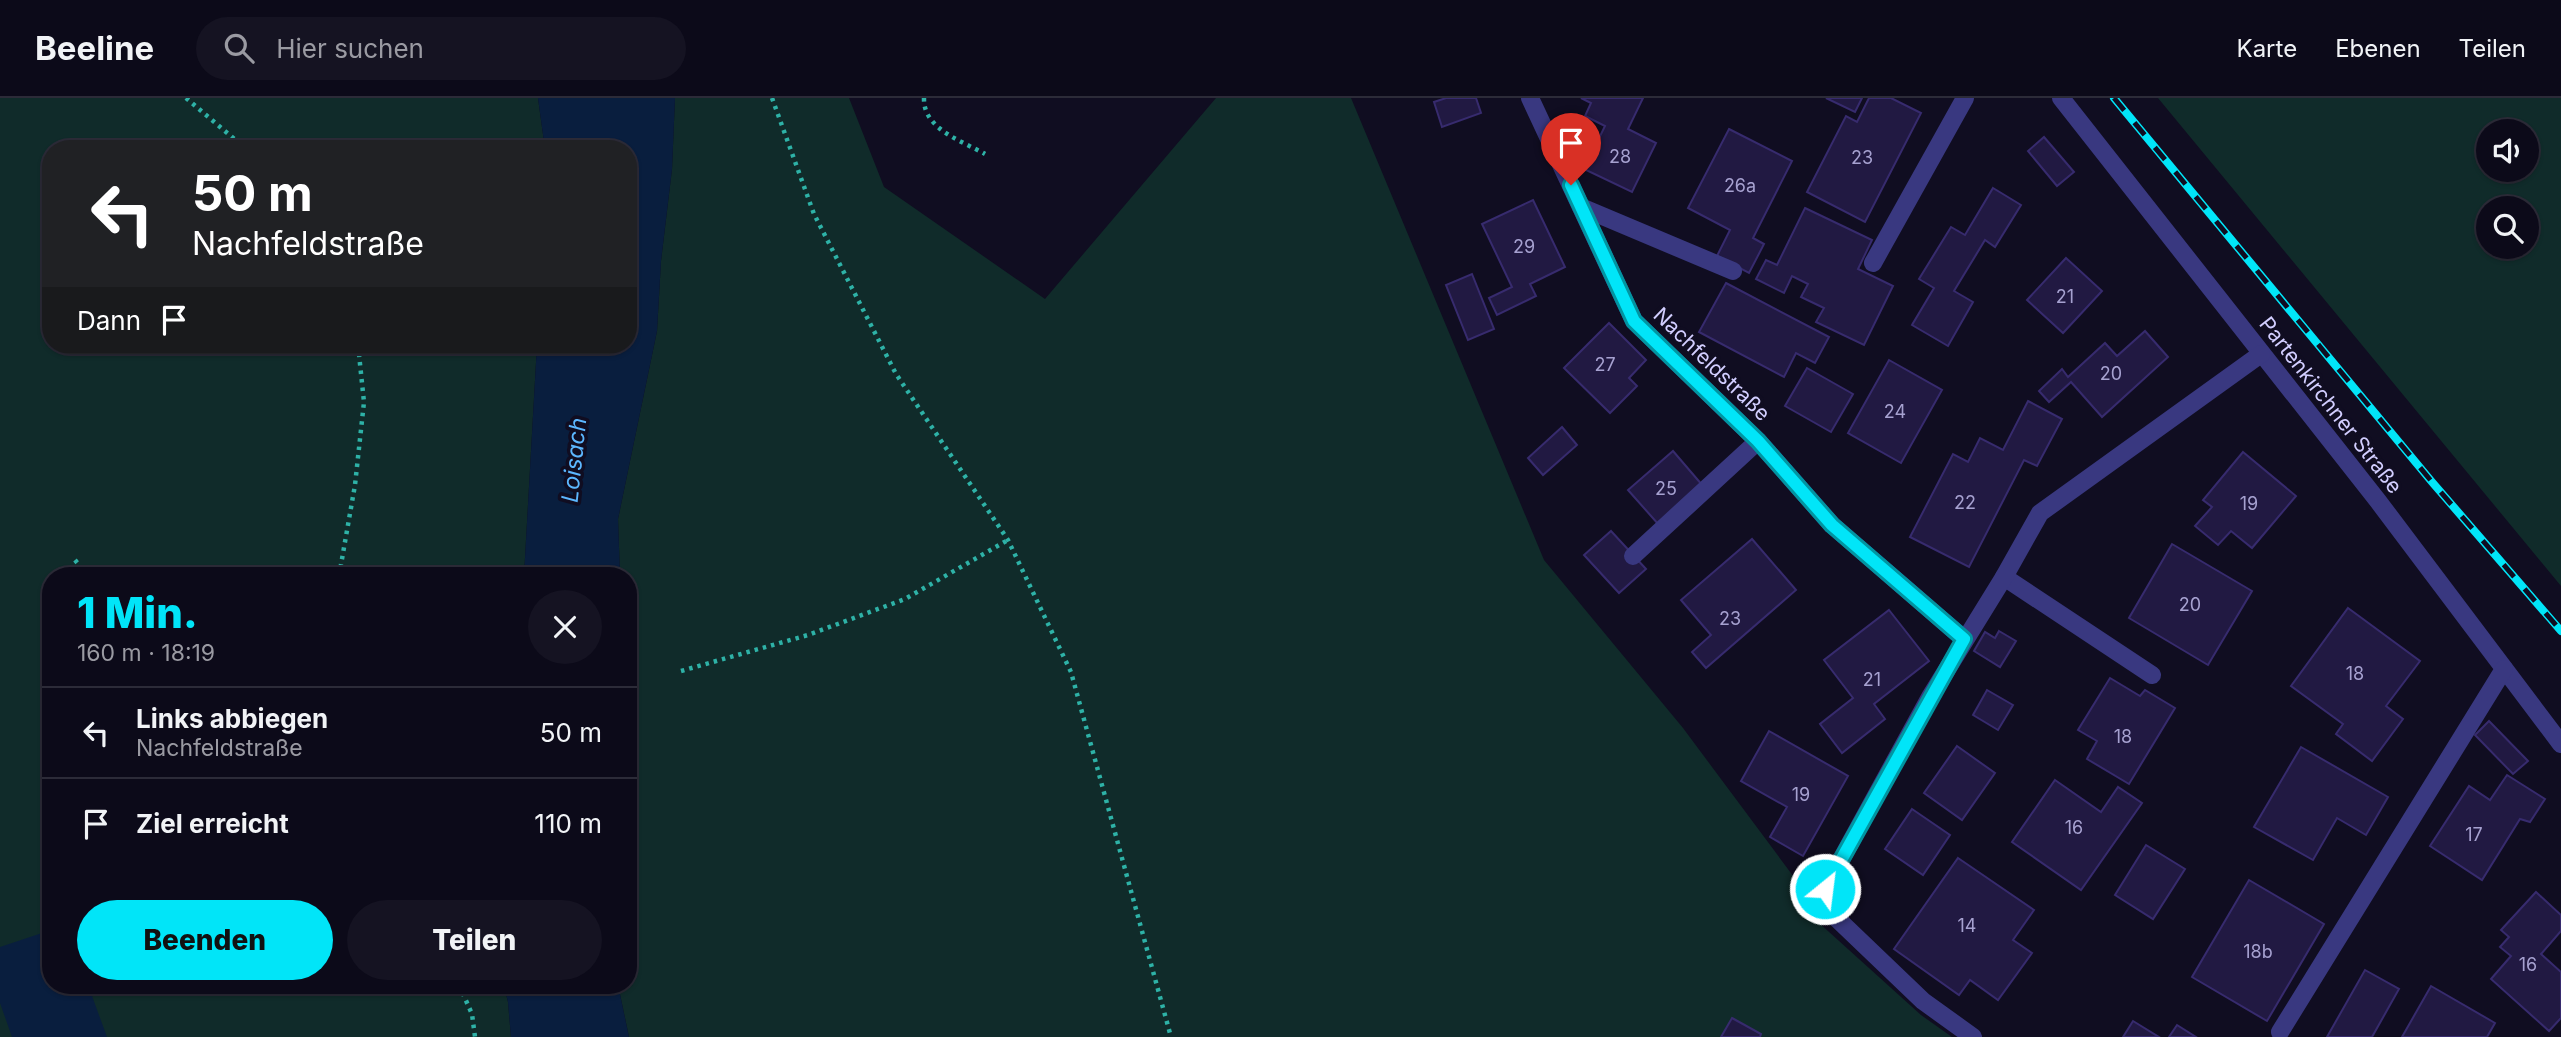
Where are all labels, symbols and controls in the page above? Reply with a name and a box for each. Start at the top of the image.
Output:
search box [196,17,686,80]
text: Beeline [35,28,154,68]
icon: search [220,29,258,67]
text: Hier suchen [276,33,424,64]
text: Karte [2237,34,2297,63]
text: Ebenen [2335,34,2421,63]
text: Teilen [2459,34,2526,63]
pin [1541,113,1601,185]
map controls [2476,119,2539,259]
button: sound [2476,119,2539,182]
icon: arrive [1552,124,1590,162]
house number: 28 [1609,146,1631,167]
house number: 23 [1851,147,1873,168]
text: 50 m [192,164,313,223]
icon: left [77,168,168,259]
house number: 26a [1724,175,1756,196]
button: search [2476,196,2539,259]
text: Nachfeldstraße [192,224,424,263]
house number: 29 [1513,236,1535,257]
house number: 21 [2056,286,2074,307]
icon: arrive [155,301,193,339]
street label: Nachfeldstraße [1649,302,1775,426]
text: Dann [77,305,141,336]
street label: Partenkirchner Straße [2254,312,2408,498]
house number: 27 [1594,354,1616,375]
house number: 20 [2100,363,2122,384]
house number: 24 [1884,401,1906,422]
water label: Loisach [556,416,592,504]
house number: 25 [1655,478,1677,499]
house number: 22 [1954,492,1976,513]
house number: 19 [2240,493,2258,514]
text: 1 Min. [77,587,198,638]
button: close [528,590,602,664]
house number: 20 [2179,594,2201,615]
house number: 23 [1719,608,1741,629]
text: 160 m · 18:19 [77,639,215,667]
house number: 18 [2346,663,2364,684]
house number: 21 [1863,669,1881,690]
text: Links abbiegen [136,703,328,734]
icon: left [77,714,115,752]
text: 50 m [540,717,602,748]
house number: 18 [2114,726,2132,747]
text: Nachfeldstraße [136,734,303,762]
house number: 19 [1792,784,1810,805]
icon: arrive [77,805,115,843]
text: Ziel erreicht [136,808,289,839]
text: 110 m [534,808,602,839]
house number: 16 [2065,817,2083,838]
house number: 17 [2465,824,2483,845]
position arrow [1788,852,1862,926]
button: Beenden [77,900,333,980]
button: Teilen [347,900,602,980]
house number: 14 [1958,915,1976,936]
house number: 18b [2243,941,2273,962]
house number: 16 [2519,954,2537,975]

